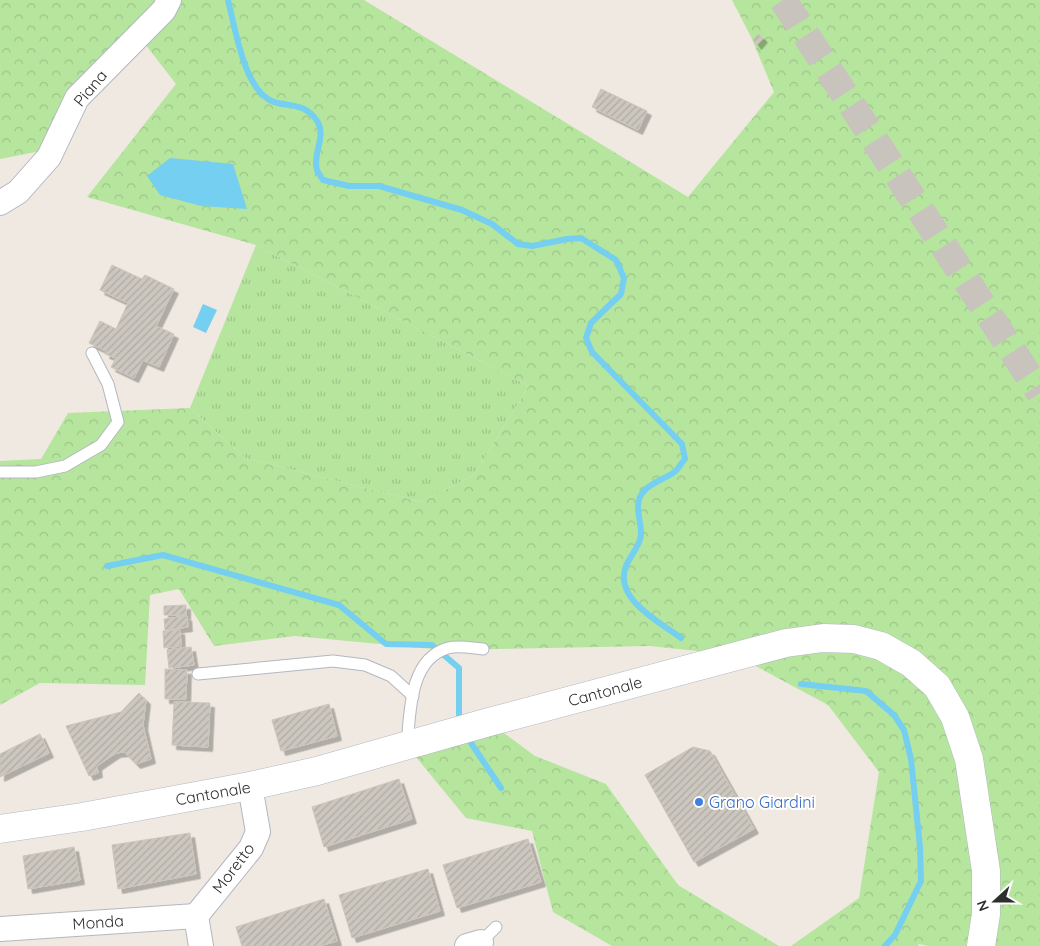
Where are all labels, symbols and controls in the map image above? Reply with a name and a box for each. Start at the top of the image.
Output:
street label: Piana [69,66,111,110]
street label: Cantonale [566,672,644,710]
street label: Cantonale [174,777,252,809]
place label: Grano Giardini [709,792,815,812]
marker: Grano Giardini [693,796,705,808]
street label: Moretto [208,839,258,897]
north arrow [970,876,1020,926]
text: N [973,898,993,914]
street label: Monda [72,910,124,934]

